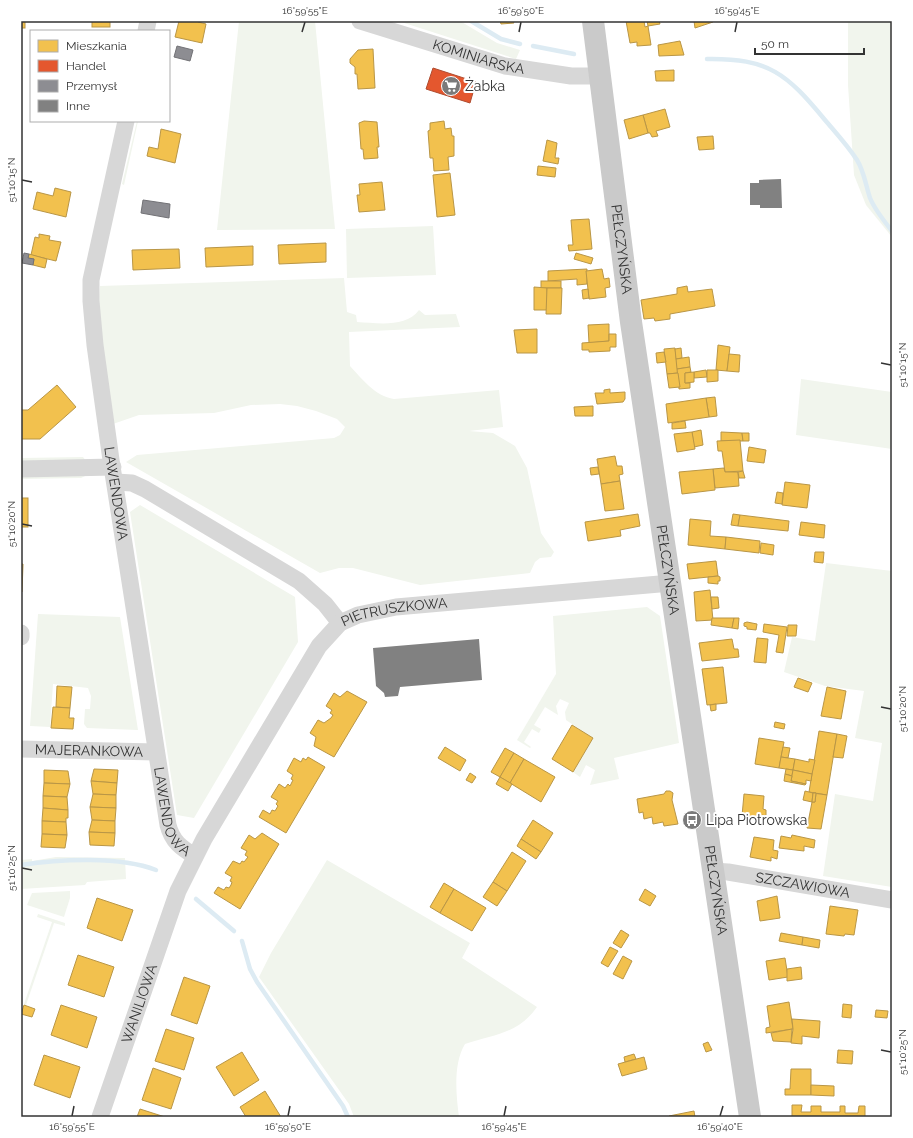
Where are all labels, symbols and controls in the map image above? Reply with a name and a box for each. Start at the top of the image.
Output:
text: 16°59'55"E [282,5,328,16]
text: 16°59'50"E [498,5,544,16]
text: 16°59'45"E [714,5,760,16]
legend [30,30,170,122]
scale bar [755,30,864,56]
street label: KOMINIARSKA [431,36,526,77]
text: 50 m [761,37,789,51]
text: Mieszkania [66,39,127,53]
text: Handel [66,59,107,73]
supermarket icon: Żabka [440,75,462,97]
place label: Żabka [465,76,505,94]
text: Przemysł [66,79,118,93]
text: Inne [66,99,90,113]
text: 51°10'15"N [6,158,17,202]
street label: PEŁCZYŃSKA [608,203,635,296]
text: 51°10'15"N [897,343,908,387]
street label: LAWENDOWA [101,446,131,542]
text: 51°10'20"N [6,501,17,547]
street label: PEŁCZYŃSKA [653,524,683,616]
street label: PIETRUSZKOWA [338,595,449,630]
text: 51°10'20"N [897,686,908,732]
street label: MAJERANKOWA [35,741,144,760]
street label: LAWENDOWA [151,766,194,859]
bus stop icon: Lipa Piotrowska [681,809,703,831]
place label: Lipa Piotrowska [706,812,807,828]
street label: PEŁCZYŃSKA [701,844,731,937]
text: 51°10'25"N [6,845,17,891]
street label: SZCZAWIOWA [754,869,852,901]
street label: WANILIOWA [118,961,160,1045]
text: 51°10'25"N [897,1029,908,1075]
text: 16°59'55"E [49,1121,95,1132]
text: 16°59'50"E [265,1121,311,1132]
text: 16°59'45"E [481,1121,527,1132]
text: 16°59'40"E [697,1121,743,1132]

